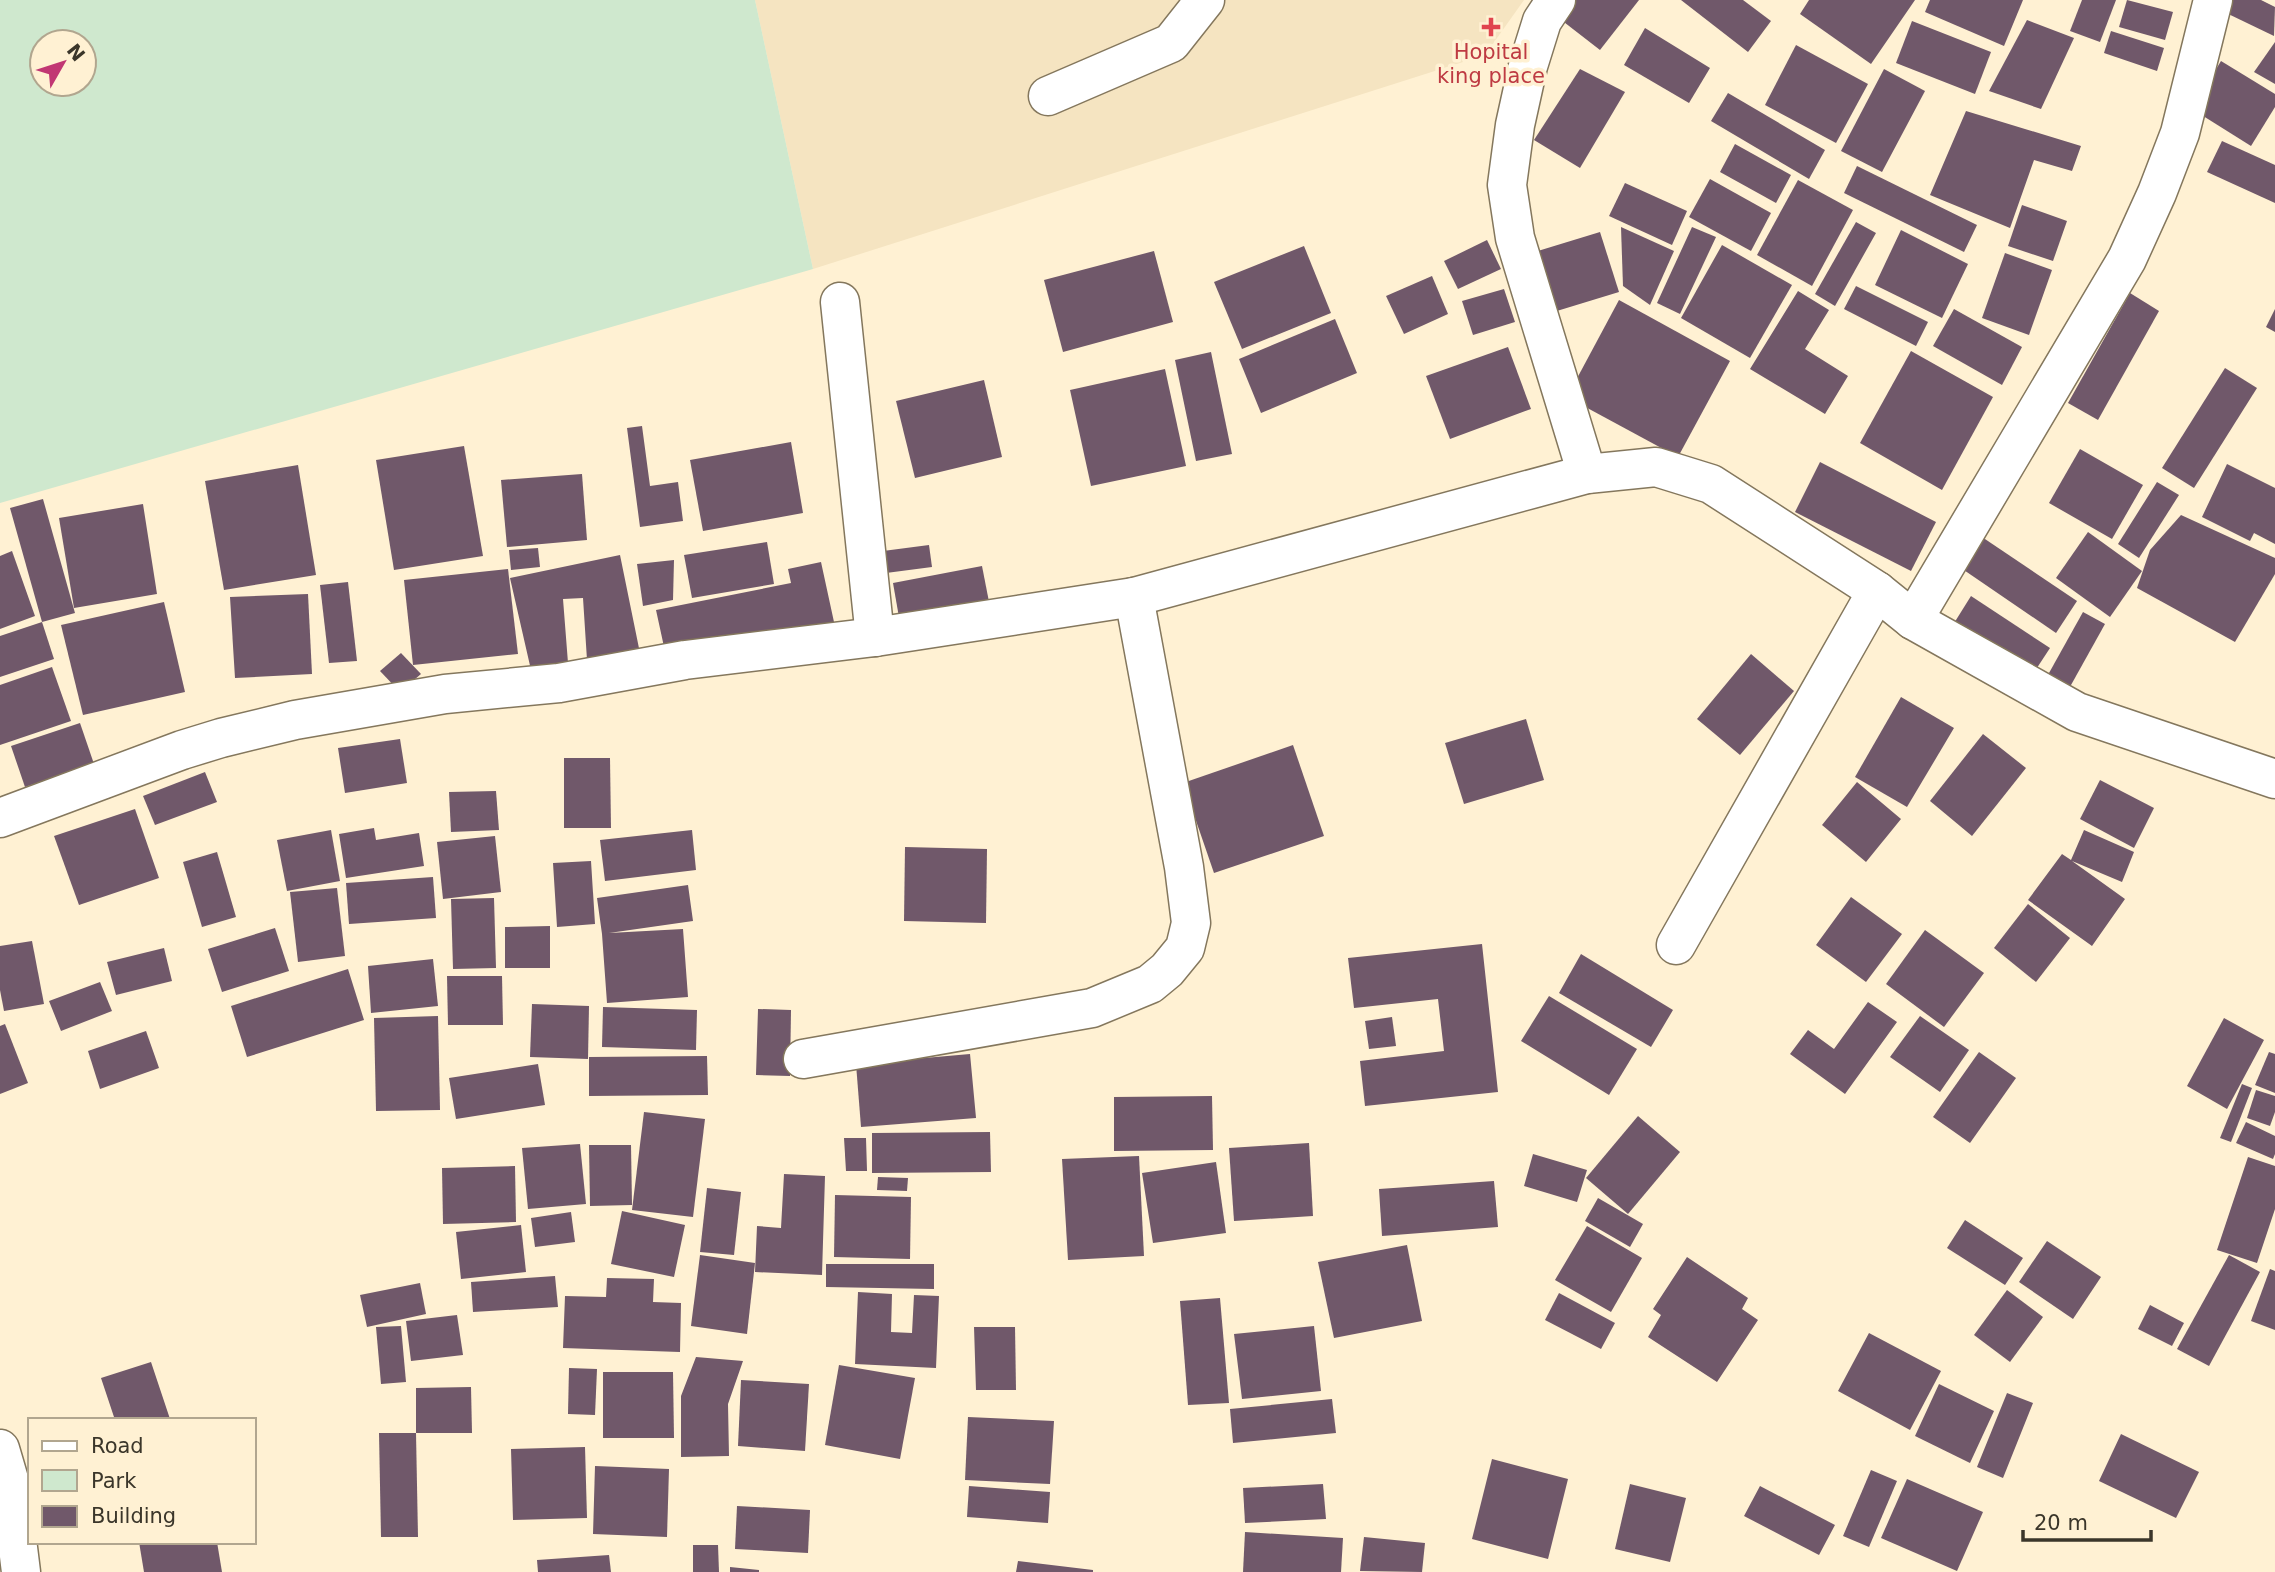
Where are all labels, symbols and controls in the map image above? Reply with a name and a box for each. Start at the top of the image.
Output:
marker: Hopital king place [1481,17,1501,37]
north arrow [28,28,98,98]
text: N [63,39,90,65]
place label: Hopital king place [1437,40,1545,88]
legend [28,1418,256,1544]
text: Road [91,1434,144,1458]
text: Park [91,1469,137,1493]
scale bar [2023,1498,2151,1542]
text: Building [91,1504,176,1528]
text: 20 m [2034,1511,2088,1535]

